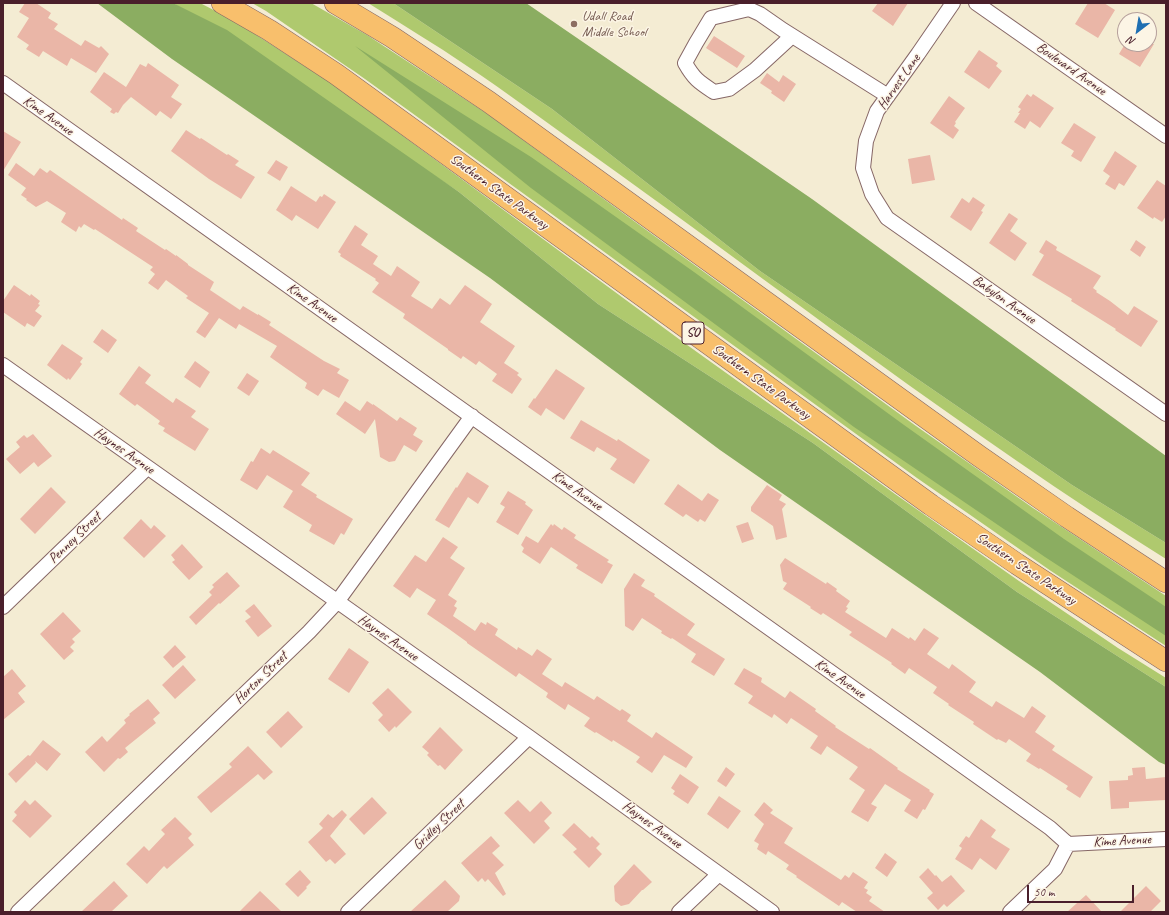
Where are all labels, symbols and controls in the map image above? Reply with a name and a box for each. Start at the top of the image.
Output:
place label: Udall Road Middle School [582,8,646,40]
north arrow [1117,12,1157,52]
marker: Udall Road Middle School [569,19,579,29]
text: N [1125,34,1138,49]
street label: Boulevard Avenue [1033,39,1109,99]
street label: Harvest Lane [874,51,924,113]
street label: Kime Avenue [20,93,76,139]
street label: Southern State Parkway [447,151,551,233]
street label: Babylon Avenue [969,272,1039,328]
street label: Kime Avenue [284,280,340,326]
road number: SO [682,322,704,344]
street label: Southern State Parkway [709,341,813,423]
street label: Haynes Avenue [91,424,157,478]
street label: Kime Avenue [549,468,605,514]
street label: Penney Street [45,509,105,567]
street label: Southern State Parkway [973,529,1079,609]
street label: Haynes Avenue [355,611,421,665]
street label: Horton Street [231,648,291,708]
street label: Kime Avenue [812,656,868,702]
street label: Gridley Street [410,796,468,854]
street label: Haynes Avenue [619,798,685,852]
street label: Kime Avenue [1093,831,1151,851]
scale bar [1029,877,1136,903]
text: 50 m [1034,884,1054,900]

